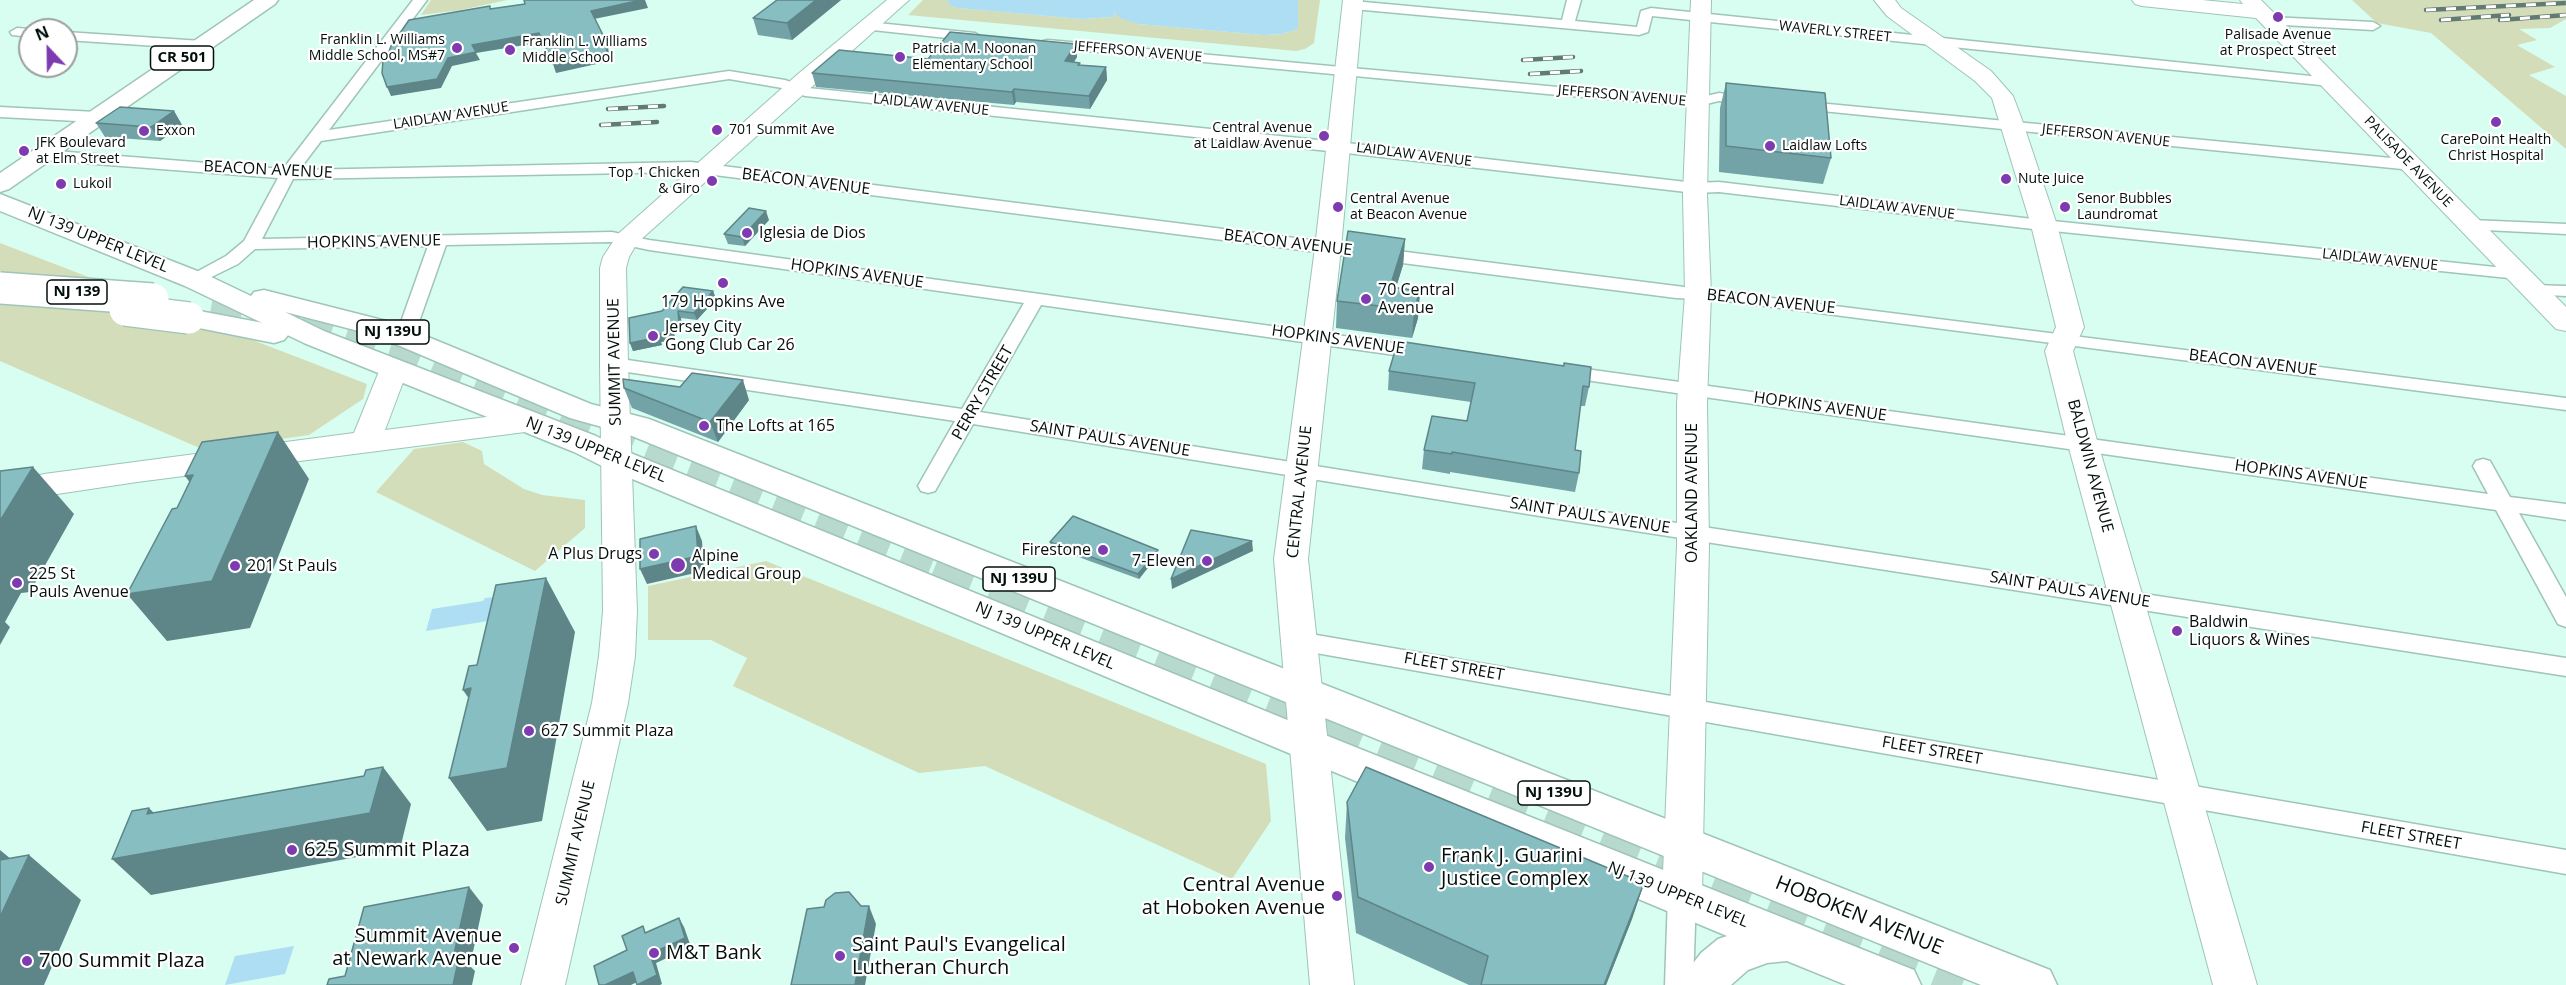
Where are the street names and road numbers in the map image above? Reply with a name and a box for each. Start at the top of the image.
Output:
street label: WAVERLY STREET [1778,18,1892,46]
street label: JEFFERSON AVENUE [1073,38,1203,66]
road number: CR 501 [150,46,213,70]
street label: JEFFERSON AVENUE [1557,82,1687,110]
street label: LAIDLAW AVENUE [872,91,990,119]
street label: LAIDLAW AVENUE [392,99,510,133]
street label: PALISADE AVENUE [2360,113,2456,211]
street label: JEFFERSON AVENUE [2041,121,2171,151]
street label: LAIDLAW AVENUE [1355,140,1473,170]
street label: BEACON AVENUE [203,157,333,183]
street label: BEACON AVENUE [741,165,871,199]
street label: LAIDLAW AVENUE [1838,193,1956,223]
street label: NJ 139 UPPER LEVEL [25,203,171,277]
street label: BEACON AVENUE [1223,226,1353,260]
street label: HOPKINS AVENUE [307,231,441,253]
street label: LAIDLAW AVENUE [2321,246,2439,274]
street label: HOPKINS AVENUE [789,255,925,293]
road number: NJ 139 [47,280,107,304]
street label: BEACON AVENUE [1706,286,1836,318]
street label: SUMMIT AVENUE [604,298,626,426]
road number: NJ 139U [357,320,429,344]
street label: HOPKINS AVENUE [1270,321,1406,359]
street label: PERRY STREET [948,343,1018,443]
street label: BEACON AVENUE [2188,346,2318,380]
street label: HOPKINS AVENUE [1752,388,1888,426]
street label: BALDWIN AVENUE [2063,397,2117,535]
street label: NJ 139 UPPER LEVEL [523,413,669,487]
street label: SAINT PAULS AVENUE [1028,417,1192,461]
street label: OAKLAND AVENUE [1682,423,1702,563]
street label: CENTRAL AVENUE [1283,425,1317,559]
street label: HOPKINS AVENUE [2233,456,2369,494]
street label: SAINT PAULS AVENUE [1508,494,1672,538]
road number: NJ 139U [983,567,1055,591]
street label: SAINT PAULS AVENUE [1988,568,2152,612]
street label: NJ 139 UPPER LEVEL [972,598,1118,674]
street label: FLEET STREET [1402,649,1506,685]
street label: FLEET STREET [1880,733,1984,769]
street label: SUMMIT AVENUE [552,779,600,907]
road number: NJ 139U [1518,781,1590,805]
street label: FLEET STREET [2359,818,2463,854]
street label: NJ 139 UPPER LEVEL [1605,858,1751,932]
street label: HOBOKEN AVENUE [1772,871,1946,961]

